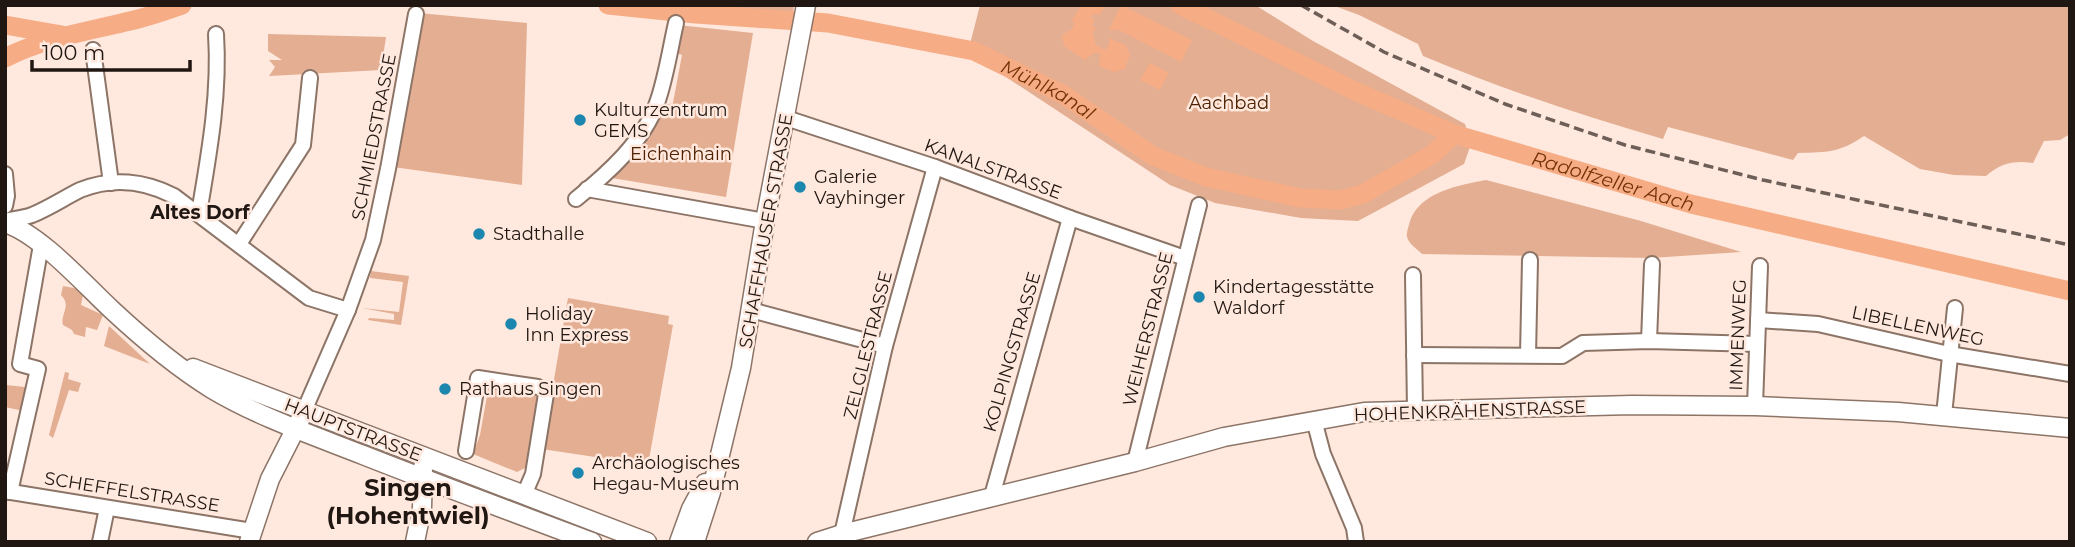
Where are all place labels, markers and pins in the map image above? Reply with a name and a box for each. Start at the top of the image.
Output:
place label: Kulturzentrum GEMS [594,99,728,142]
marker: Kulturzentrum GEMS [572,112,588,128]
place label: Galerie Vayhinger [814,166,905,209]
marker: Galerie Vayhinger [792,179,808,195]
place label: Stadthalle [493,223,584,245]
marker: Stadthalle [471,226,487,242]
place label: Kindertagesstätte Waldorf [1213,276,1374,319]
marker: Kindertagesstätte Waldorf [1191,289,1207,305]
place label: Holiday Inn Express [525,303,629,346]
marker: Holiday Inn Express [503,316,519,332]
place label: Rathaus Singen [459,378,602,400]
marker: Rathaus Singen [437,381,453,397]
place label: Archäologisches Hegau-Museum [592,452,740,495]
marker: Archäologisches Hegau-Museum [570,465,586,481]

